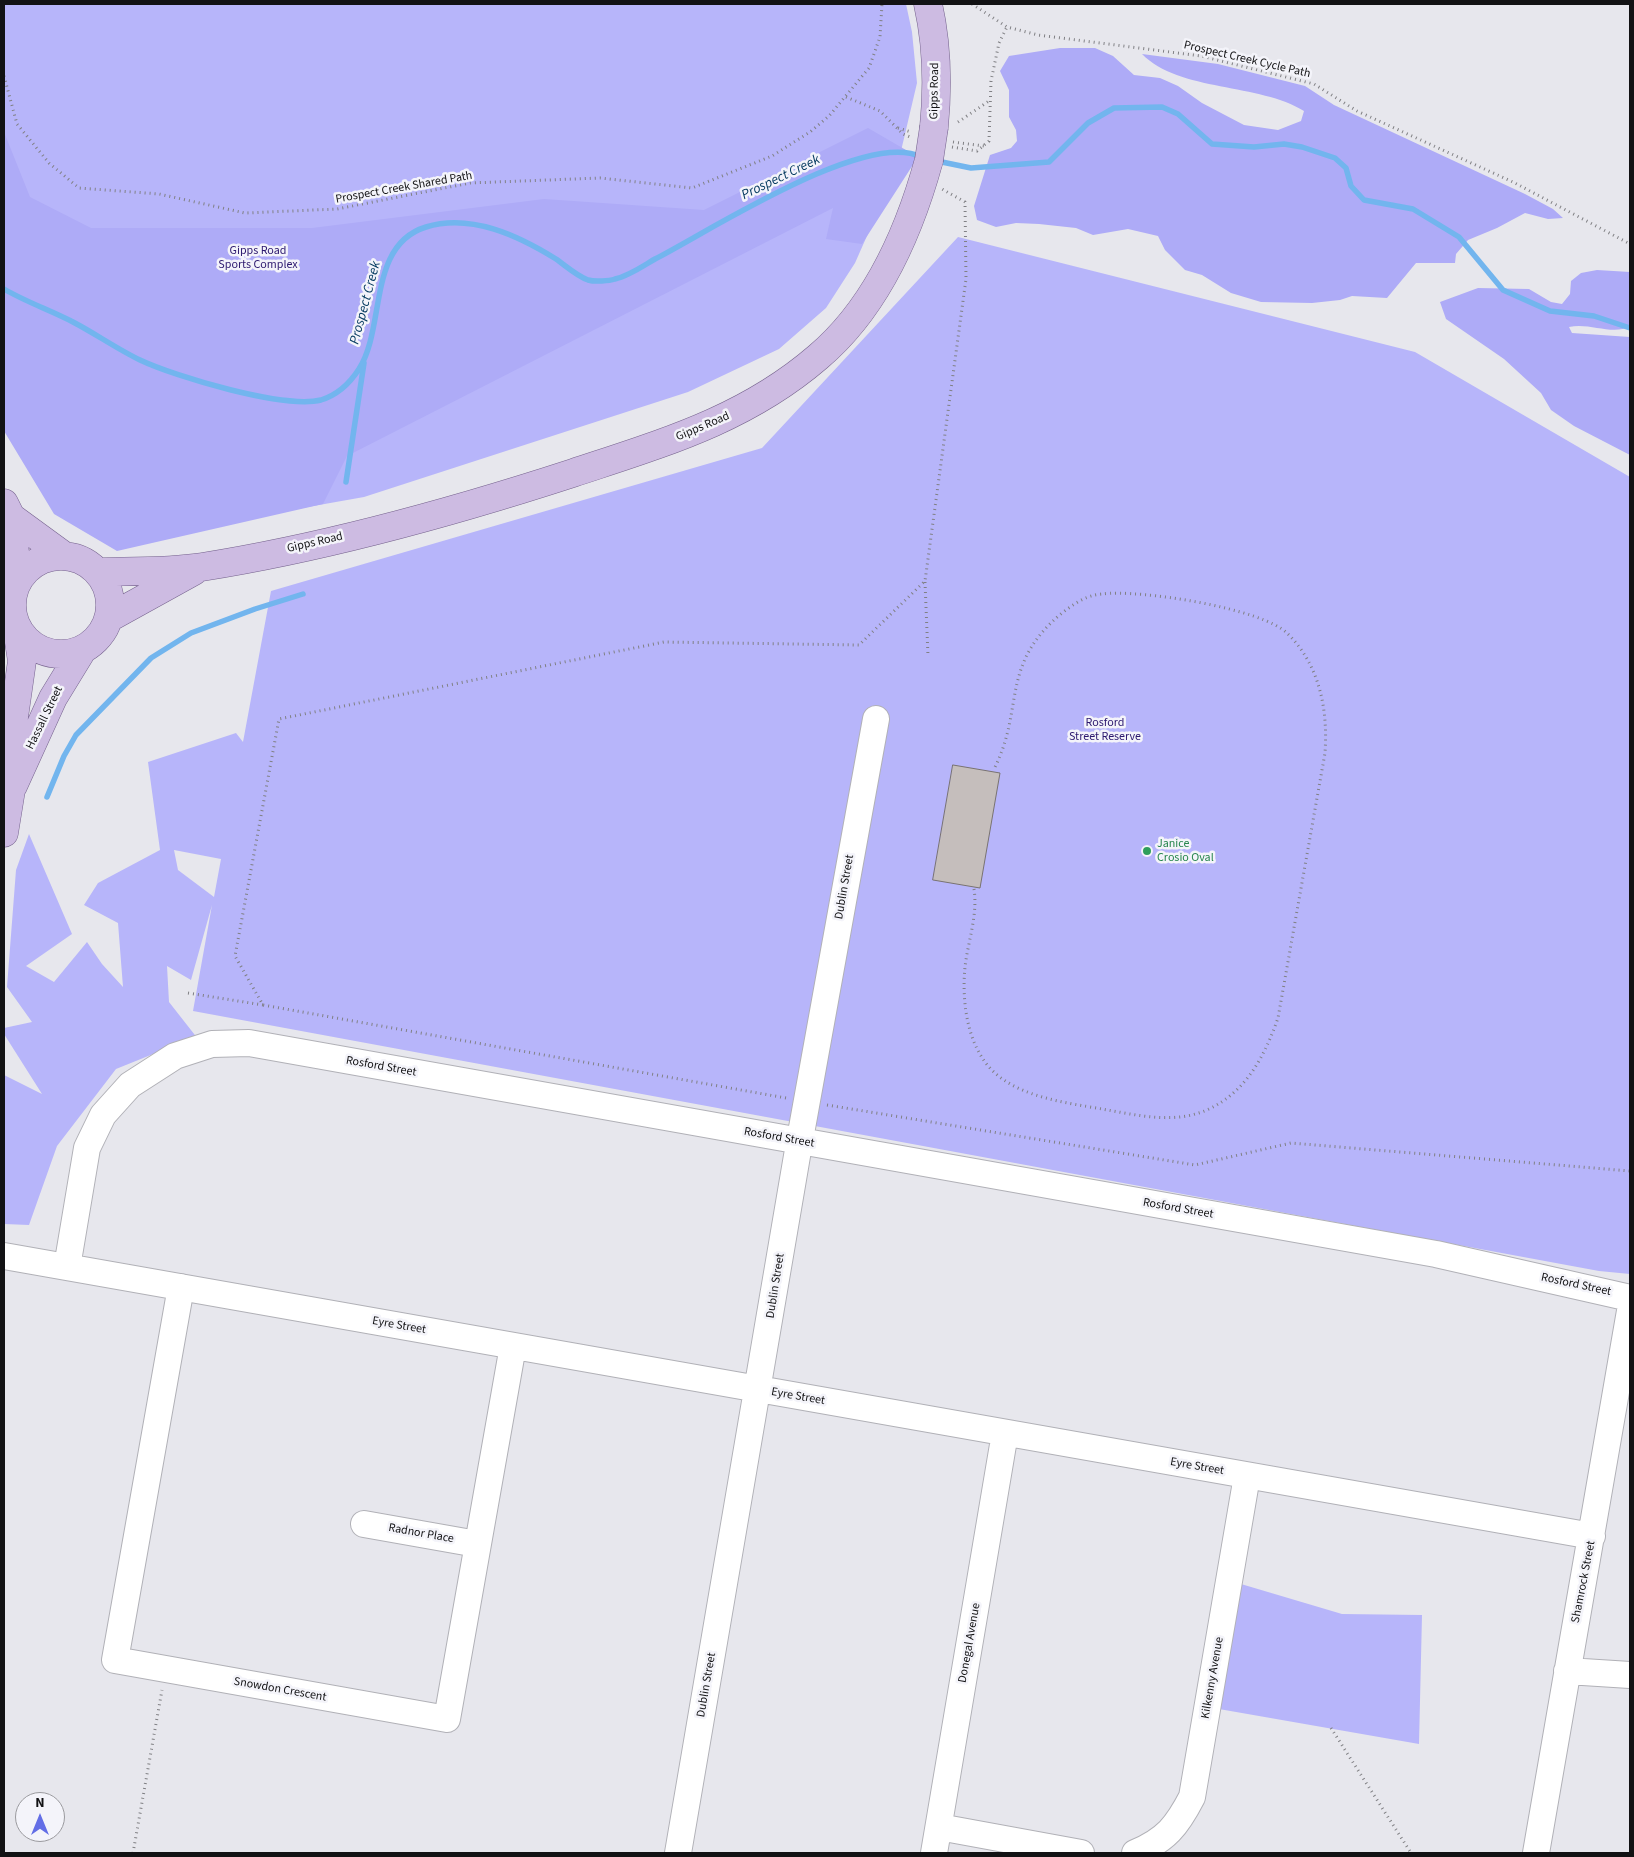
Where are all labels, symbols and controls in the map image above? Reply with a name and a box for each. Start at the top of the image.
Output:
street label: Prospect Creek Cycle Path [1182,38,1312,82]
street label: Gipps Road [927,62,943,120]
water label: Prospect Creek [739,152,823,204]
street label: Prospect Creek Shared Path [334,169,474,207]
park label: Gipps Road Sports Complex [218,244,298,272]
water label: Prospect Creek [347,260,385,346]
street label: Gipps Road [674,409,732,445]
street label: Gipps Road [286,530,344,556]
street label: Hassall Street [24,684,66,752]
park label: Rosford Street Reserve [1069,716,1141,744]
place label: Janice Crosio Oval [1157,837,1214,865]
marker: Janice Crosio Oval [1141,845,1153,857]
street label: Dublin Street [832,853,858,921]
street label: Rosford Street [345,1054,417,1080]
street label: Rosford Street [743,1125,815,1151]
street label: Rosford Street [1142,1196,1214,1222]
street label: Dublin Street [764,1252,788,1320]
street label: Rosford Street [1540,1271,1612,1299]
street label: Eyre Street [371,1314,427,1338]
street label: Eyre Street [770,1385,826,1409]
street label: Eyre Street [1169,1455,1225,1479]
street label: Radnor Place [387,1521,455,1547]
street label: Shamrock Street [1569,1540,1599,1624]
street label: Donegal Avenue [956,1602,984,1684]
street label: Kilkenny Avenue [1199,1636,1227,1720]
street label: Dublin Street [694,1651,720,1719]
street label: Snowdon Crescent [233,1675,327,1705]
north arrow [15,1792,65,1842]
text: N [35,1793,45,1813]

